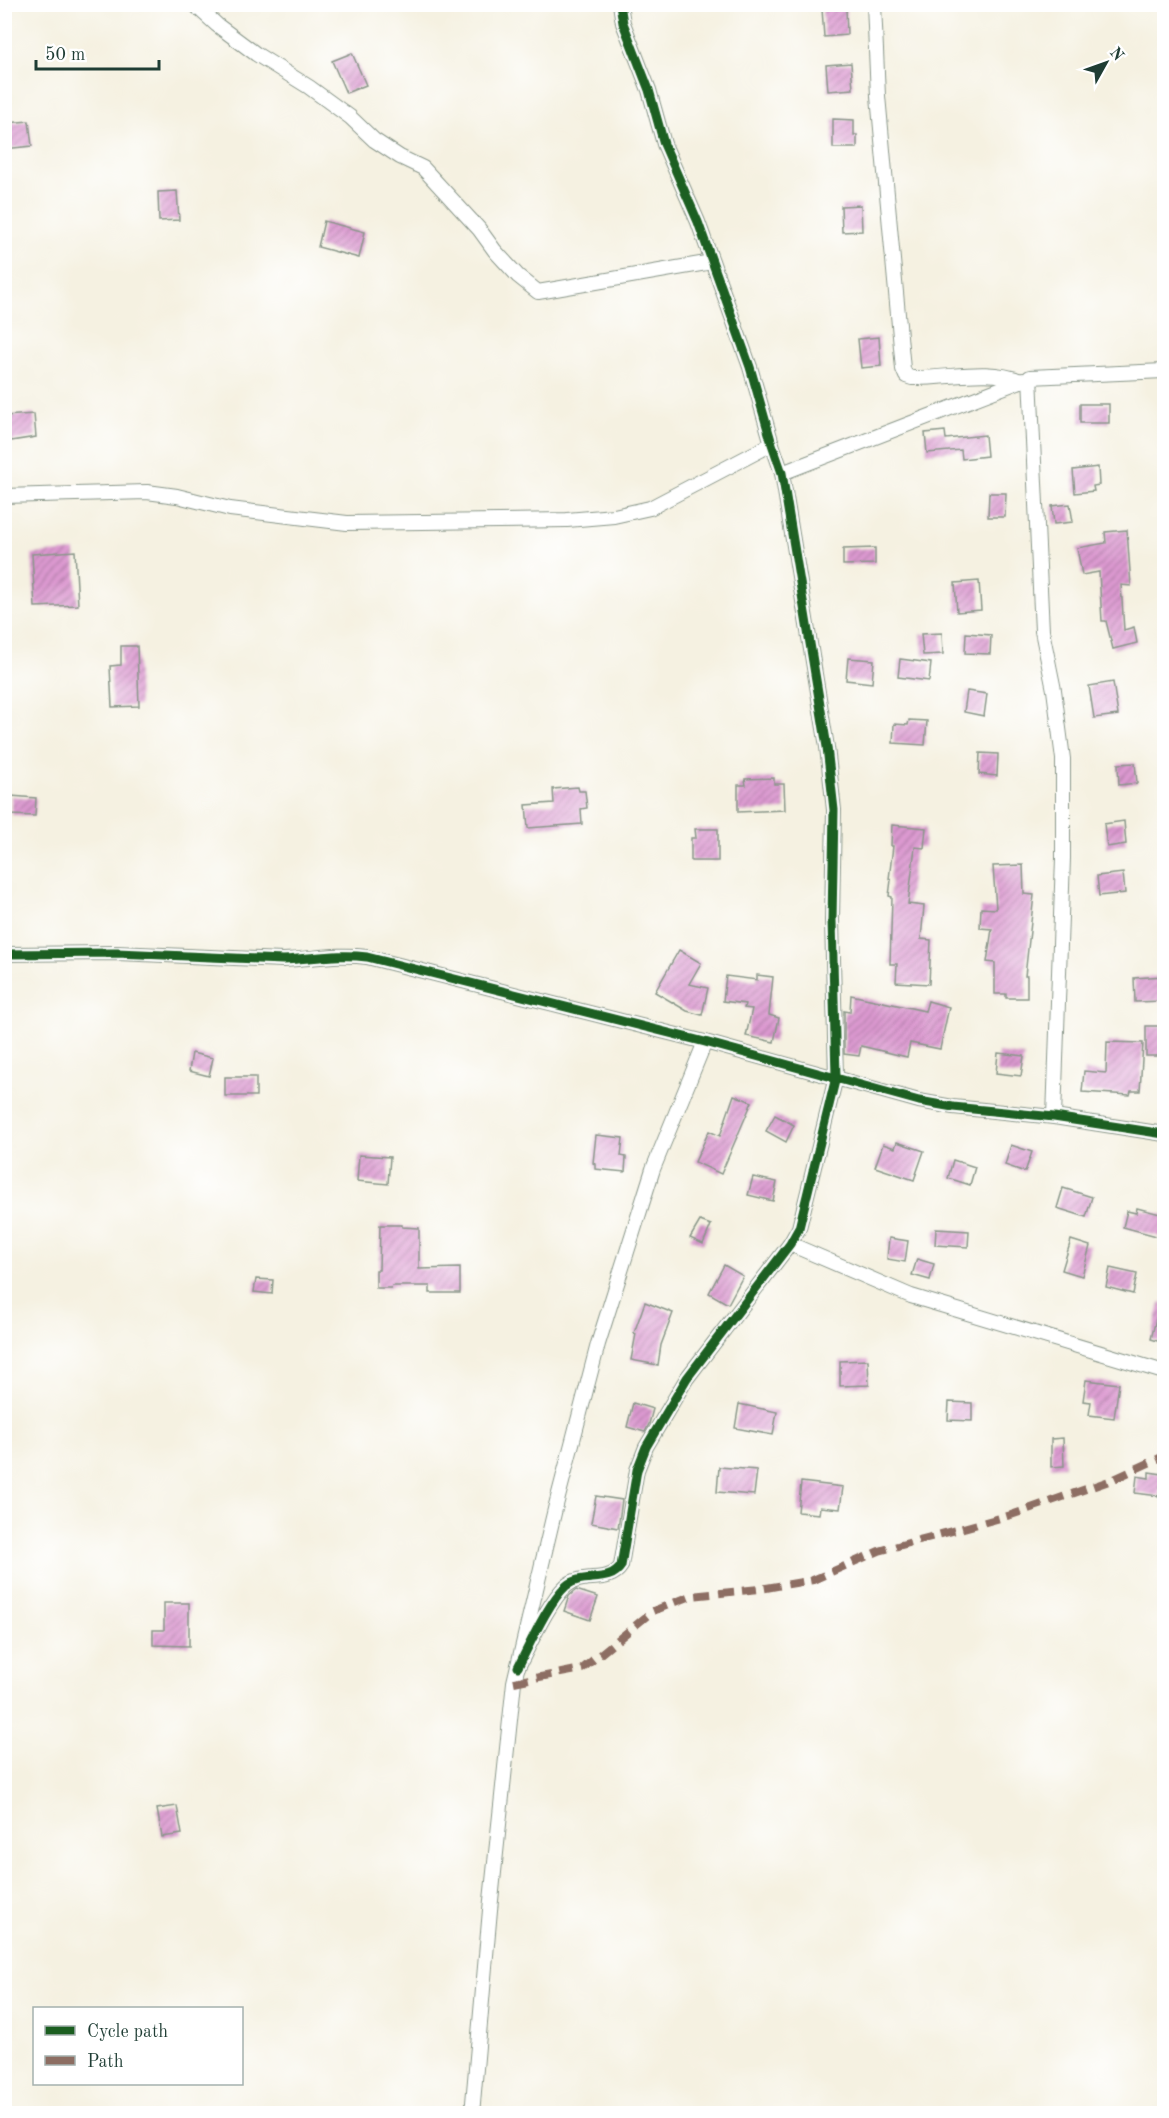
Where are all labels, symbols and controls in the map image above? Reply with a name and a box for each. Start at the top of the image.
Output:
scale bar [36,33,159,71]
north arrow [1076,33,1136,93]
text: N [1106,45,1127,65]
text: 50 m [45,46,85,64]
legend [33,2007,243,2085]
text: Cycle path [87,2023,168,2041]
text: Path [87,2053,124,2071]

